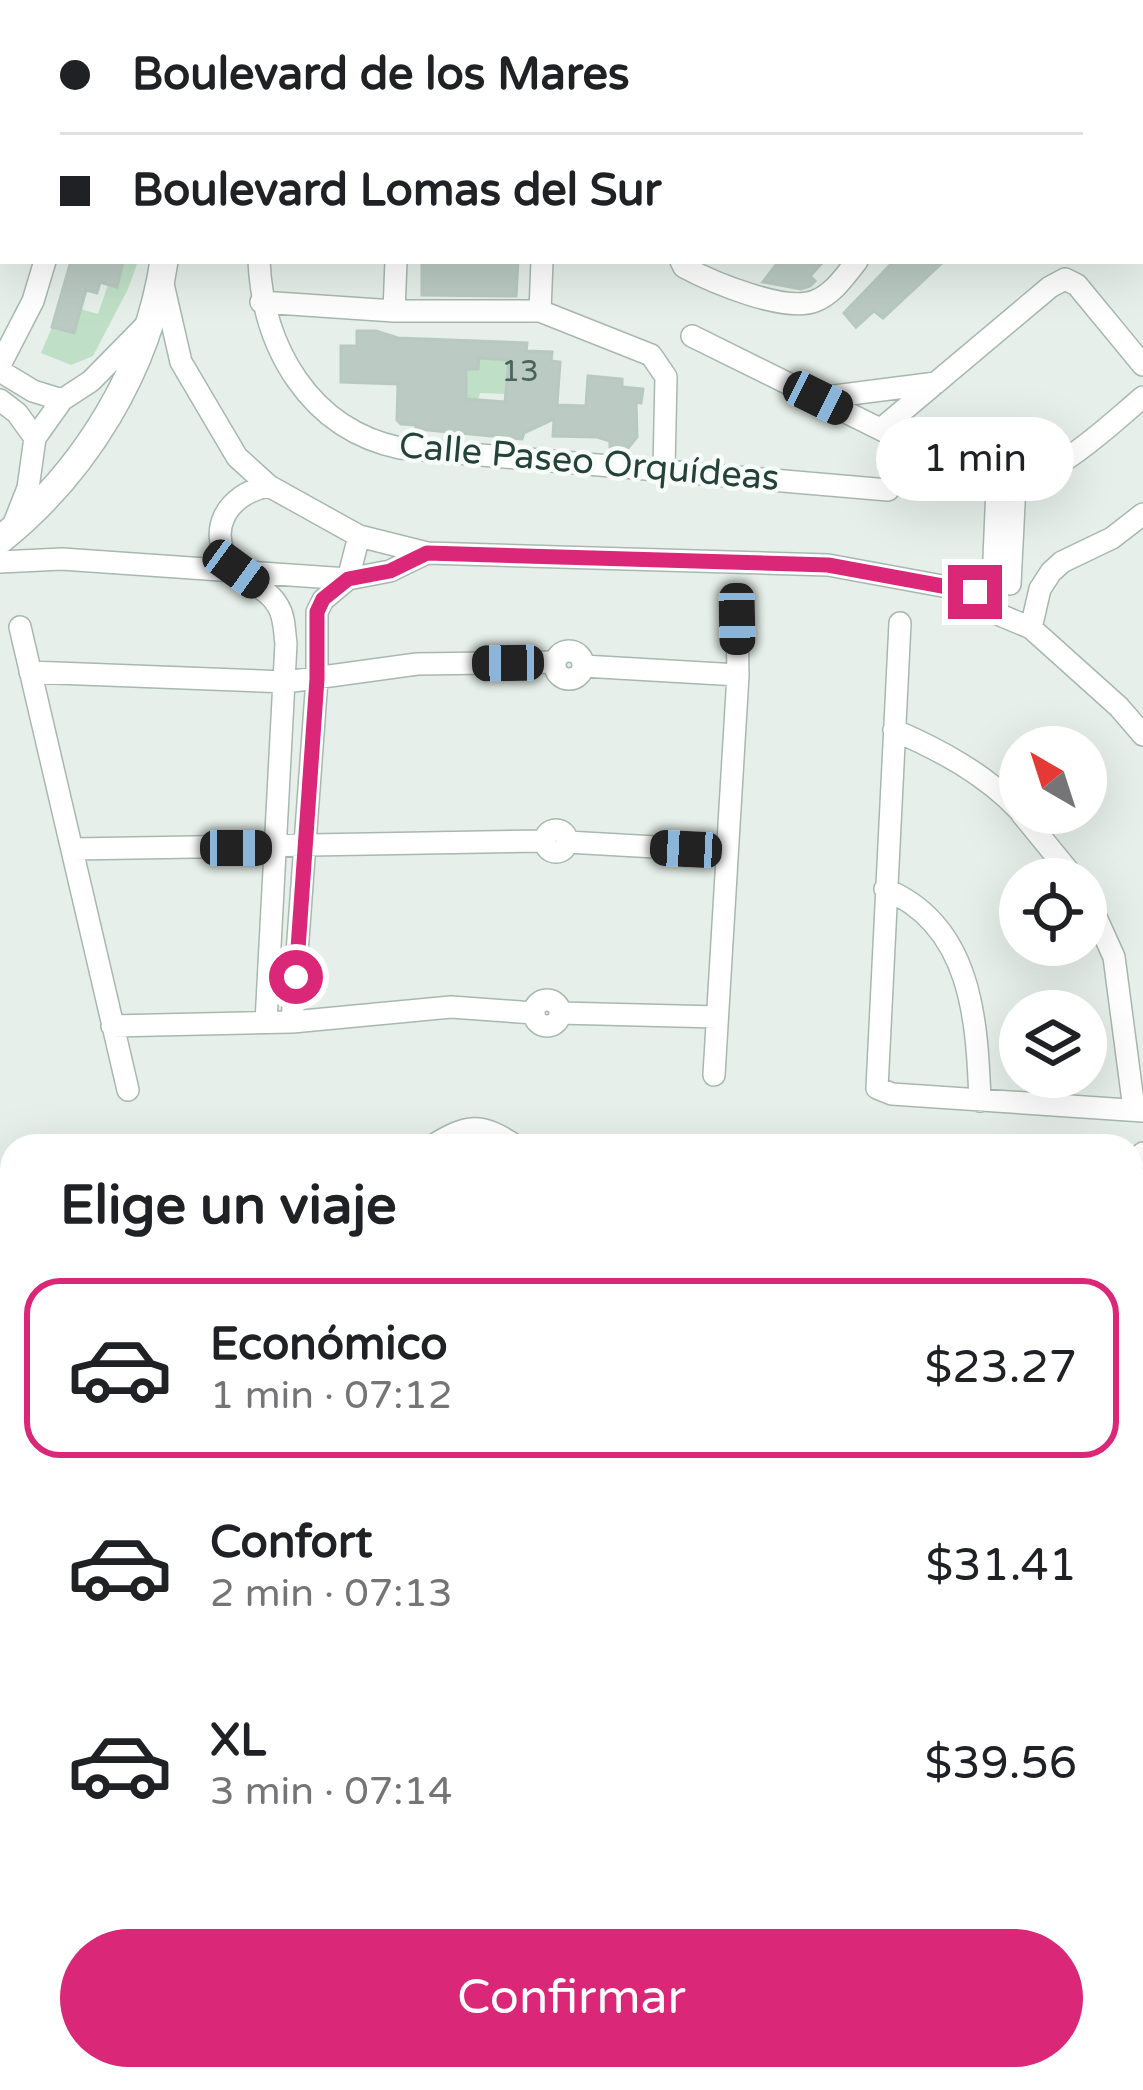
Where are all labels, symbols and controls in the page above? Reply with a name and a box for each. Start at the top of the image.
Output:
text: Boulevard de los Mares [132,48,630,102]
text: Boulevard Lomas del Sur [132,164,662,218]
house number: 13 [501,353,539,390]
car [778,366,858,430]
callout: 1 min [876,418,1074,502]
street label: Calle Paseo Orquídeas [397,424,781,500]
text: 1 min [923,435,1027,482]
car [196,533,276,605]
route end [948,565,1002,619]
car [718,583,756,655]
car [472,644,544,682]
north arrow [999,726,1107,834]
map controls [999,726,1107,1098]
car [649,829,723,869]
car [200,830,272,866]
button: locate [999,858,1107,966]
route start [269,950,323,1004]
button: layers [999,990,1107,1098]
text: Elige un viaje [60,1173,397,1238]
icon: car [66,1314,174,1422]
text: Económico [210,1318,448,1372]
text: $23.27 [925,1341,1077,1395]
text: 1 min · 07:12 [210,1372,452,1419]
icon: car [66,1512,174,1620]
text: Confort [210,1516,372,1570]
text: $31.41 [925,1539,1077,1593]
text: 2 min · 07:13 [210,1570,452,1617]
icon: car [66,1710,174,1818]
text: XL [210,1714,266,1768]
text: $39.56 [925,1737,1077,1791]
text: 3 min · 07:14 [210,1768,452,1815]
button: Confirmar [60,1929,1083,2067]

